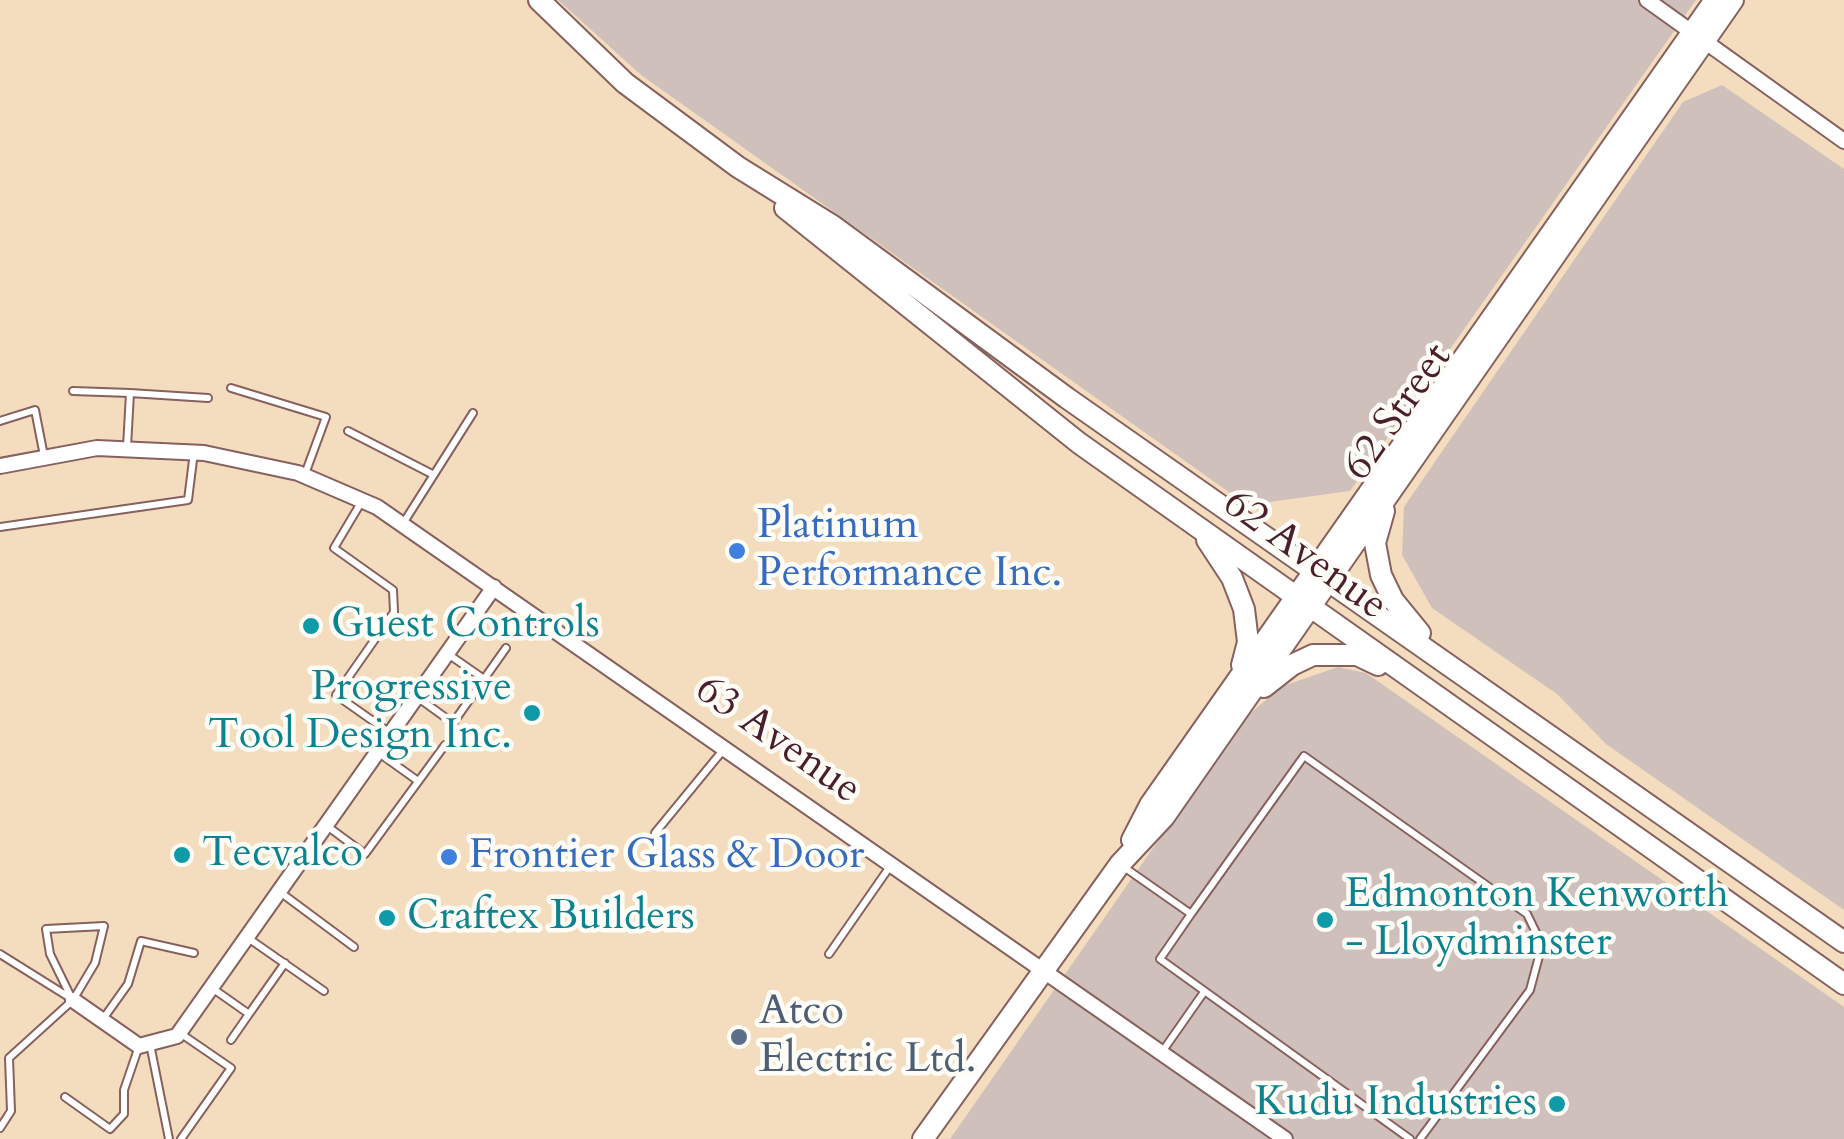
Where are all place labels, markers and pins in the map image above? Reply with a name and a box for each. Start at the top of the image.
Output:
place label: Platinum Performance Inc. [757,502,1062,600]
marker: Platinum Performance Inc. [726,540,748,562]
place label: Guest Controls [331,601,600,651]
marker: Guest Controls [300,615,322,637]
place label: Progressive Tool Design Inc. [208,664,512,762]
marker: Progressive Tool Design Inc. [521,702,543,724]
place label: Tecvalco [202,830,363,880]
place label: Frontier Glass & Door [469,832,864,882]
marker: Tecvalco [171,844,193,866]
marker: Frontier Glass & Door [438,846,460,868]
place label: Edmonton Kenworth - Lloydminster [1345,871,1729,969]
place label: Craftex Builders [407,893,695,943]
marker: Craftex Builders [376,907,398,929]
marker: Edmonton Kenworth - Lloydminster [1314,909,1336,931]
place label: Atco Electric Ltd. [759,988,976,1086]
marker: Atco Electric Ltd. [728,1026,750,1048]
place label: Kudu Industries [1255,1079,1537,1129]
marker: Kudu Industries [1546,1093,1568,1115]

